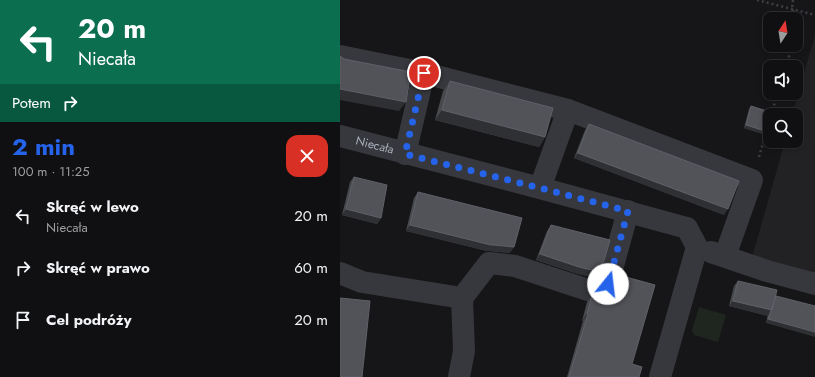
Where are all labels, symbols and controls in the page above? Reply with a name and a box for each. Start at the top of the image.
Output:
text: 20 m [78,8,146,49]
north arrow [763,12,803,52]
map controls [763,12,803,148]
icon: left [12,16,64,68]
text: Niecała [78,46,136,72]
pin [407,56,441,90]
button: sound [763,60,803,100]
icon: arrive [413,62,435,84]
text: Potem [12,92,51,114]
icon: right [59,92,81,114]
button: search [763,108,803,148]
text: 2 min [12,129,75,164]
street label: Niecała [354,131,396,159]
button: close [286,135,328,177]
text: 100 m · 11:25 [12,162,90,181]
text: Skręć w lewo [46,196,139,218]
icon: left [12,205,34,227]
text: 20 m [294,205,328,227]
text: Niecała [46,218,88,237]
icon: right [12,257,34,279]
text: Skręć w prawo [46,257,150,279]
text: 60 m [294,257,328,279]
position arrow [587,263,629,305]
icon: arrive [12,309,34,331]
text: Cel podróży [46,309,131,331]
text: 20 m [294,309,328,331]

